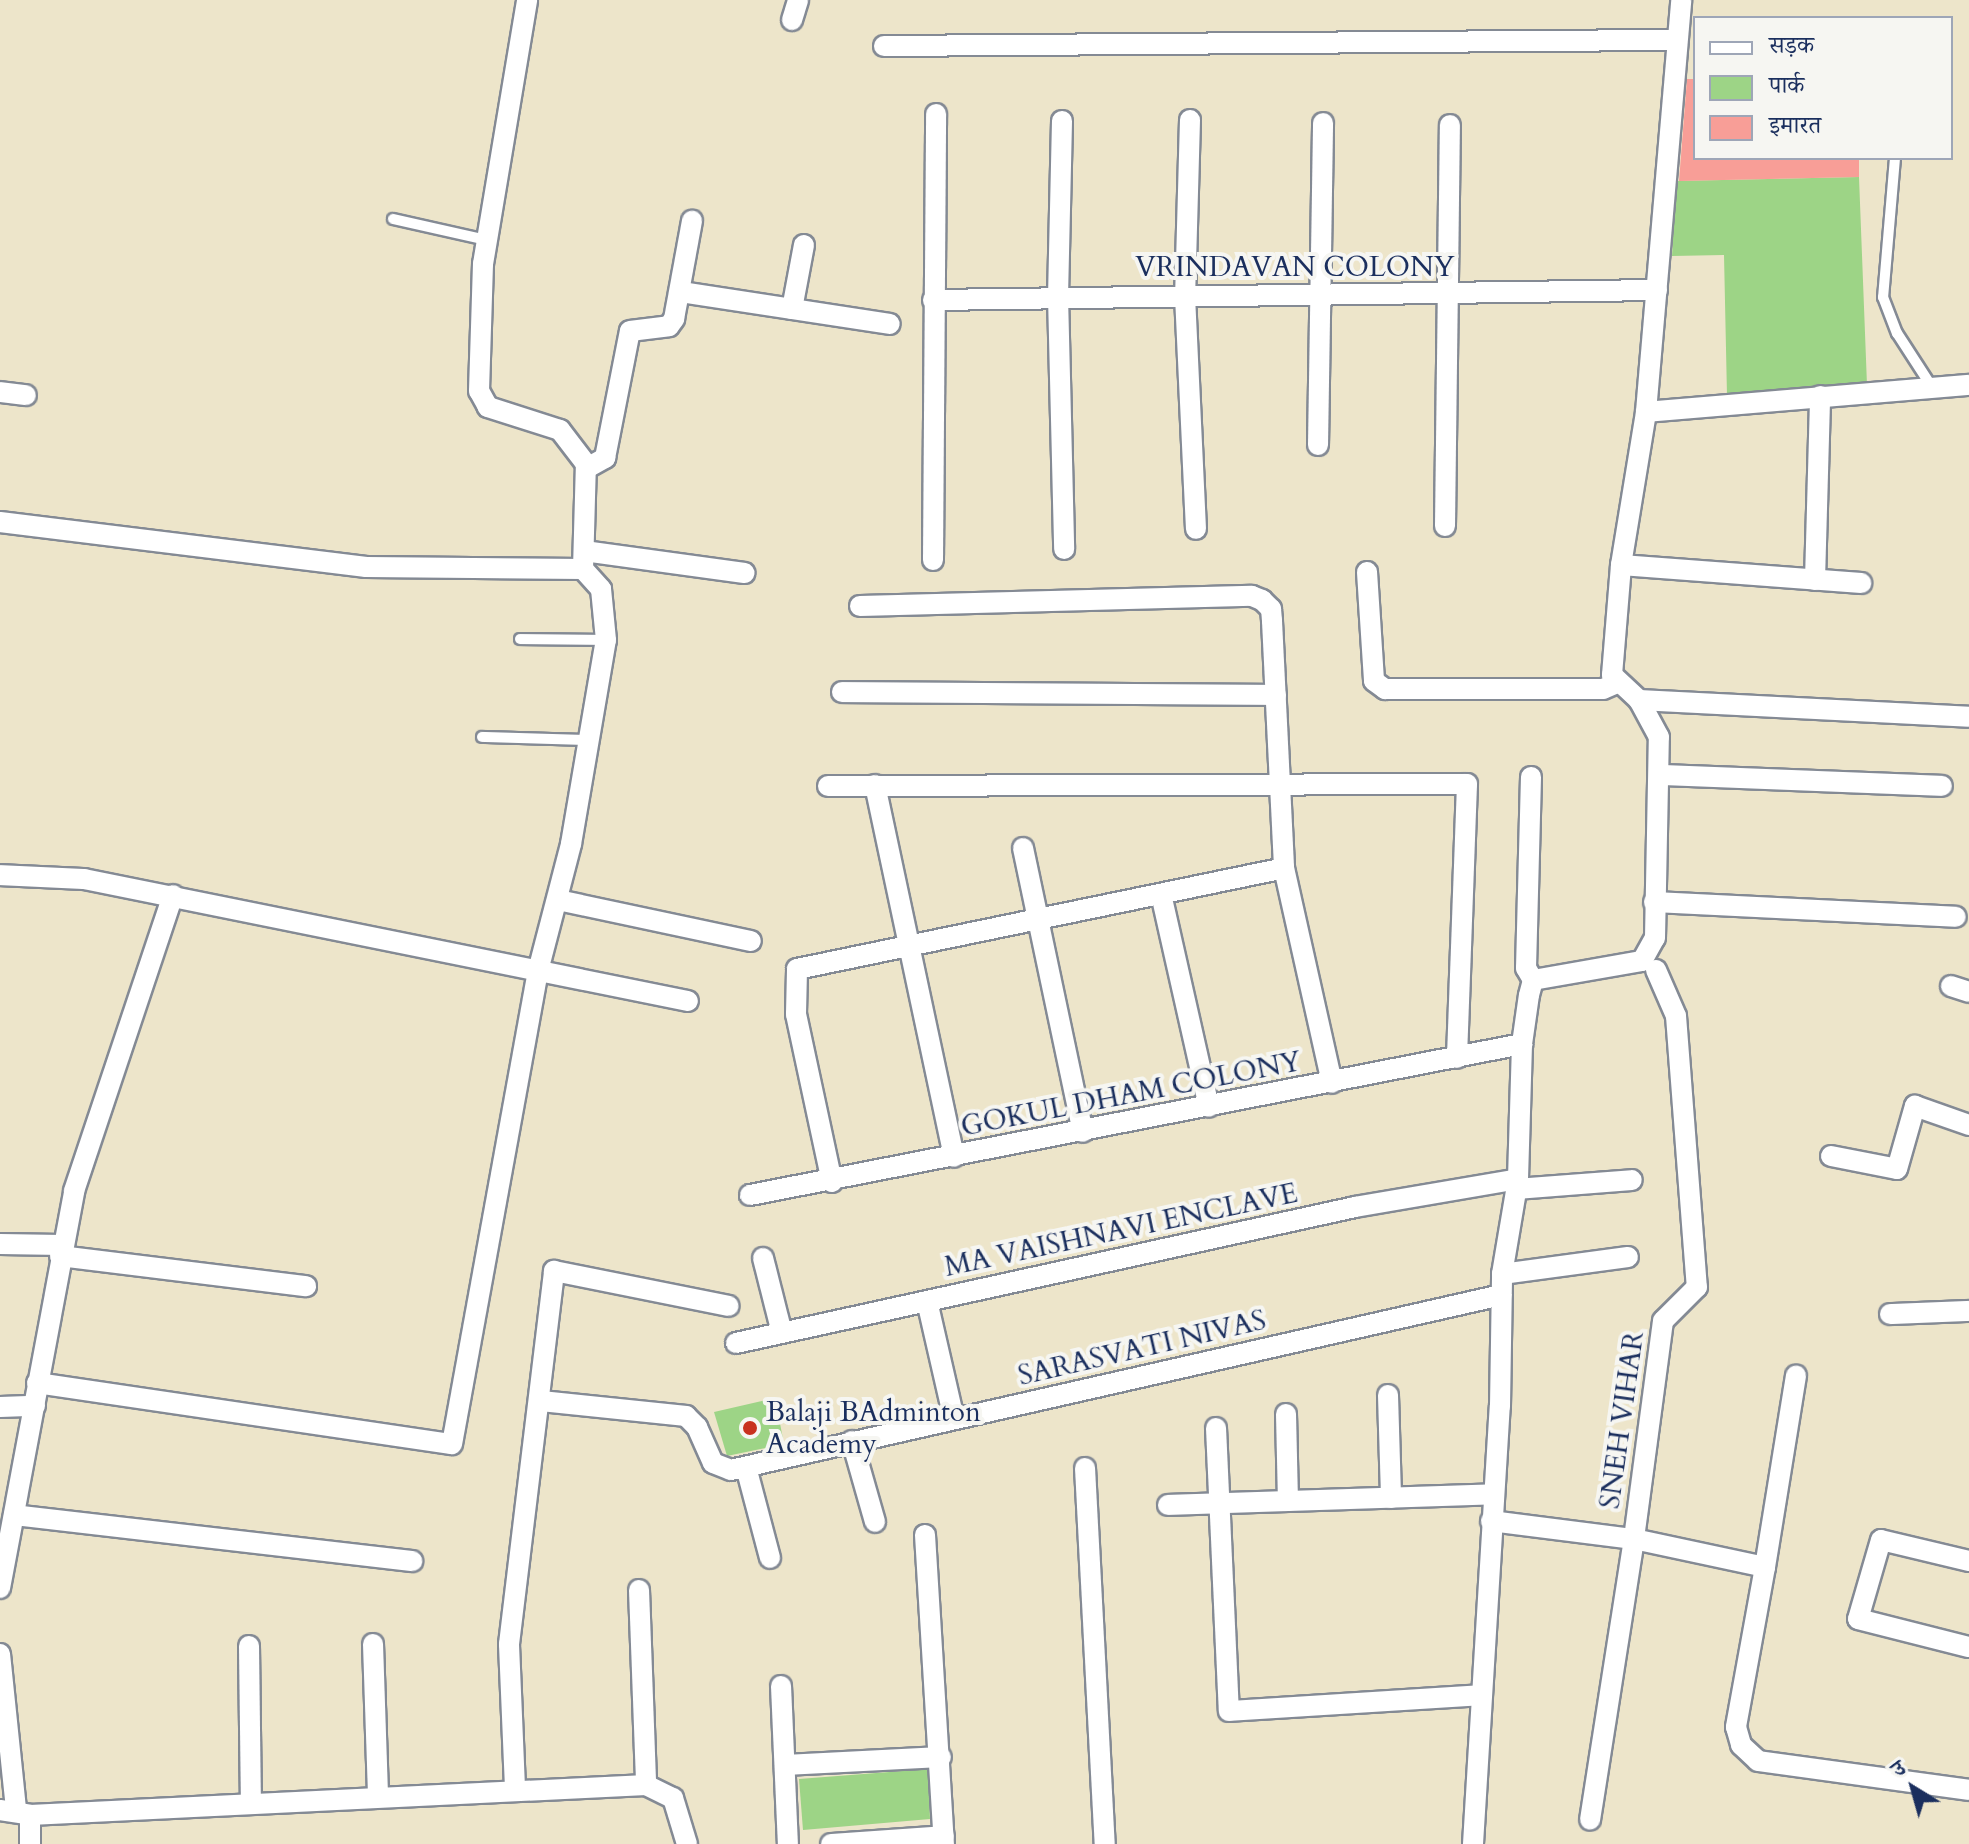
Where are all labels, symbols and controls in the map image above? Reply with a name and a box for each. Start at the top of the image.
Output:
legend [1693,16,1953,160]
text: सड़क [1769,29,1814,62]
text: पार्क [1769,69,1804,102]
text: इमारत [1769,109,1821,142]
street label: VRINDAVAN COLONY [1135,250,1455,284]
street label: GOKUL DHAM COLONY [958,1044,1304,1144]
street label: MA VAISHNAVI ENCLAVE [941,1176,1301,1284]
street label: SARASVATI NIVAS [1015,1303,1269,1393]
street label: SNEH VIHAR [1593,1329,1651,1511]
place label: Balaji BAdminton Academy [766,1395,981,1461]
marker: Balaji BAdminton Academy [741,1419,759,1437]
north arrow [1873,1748,1953,1828]
text: उ [1885,1753,1912,1784]

